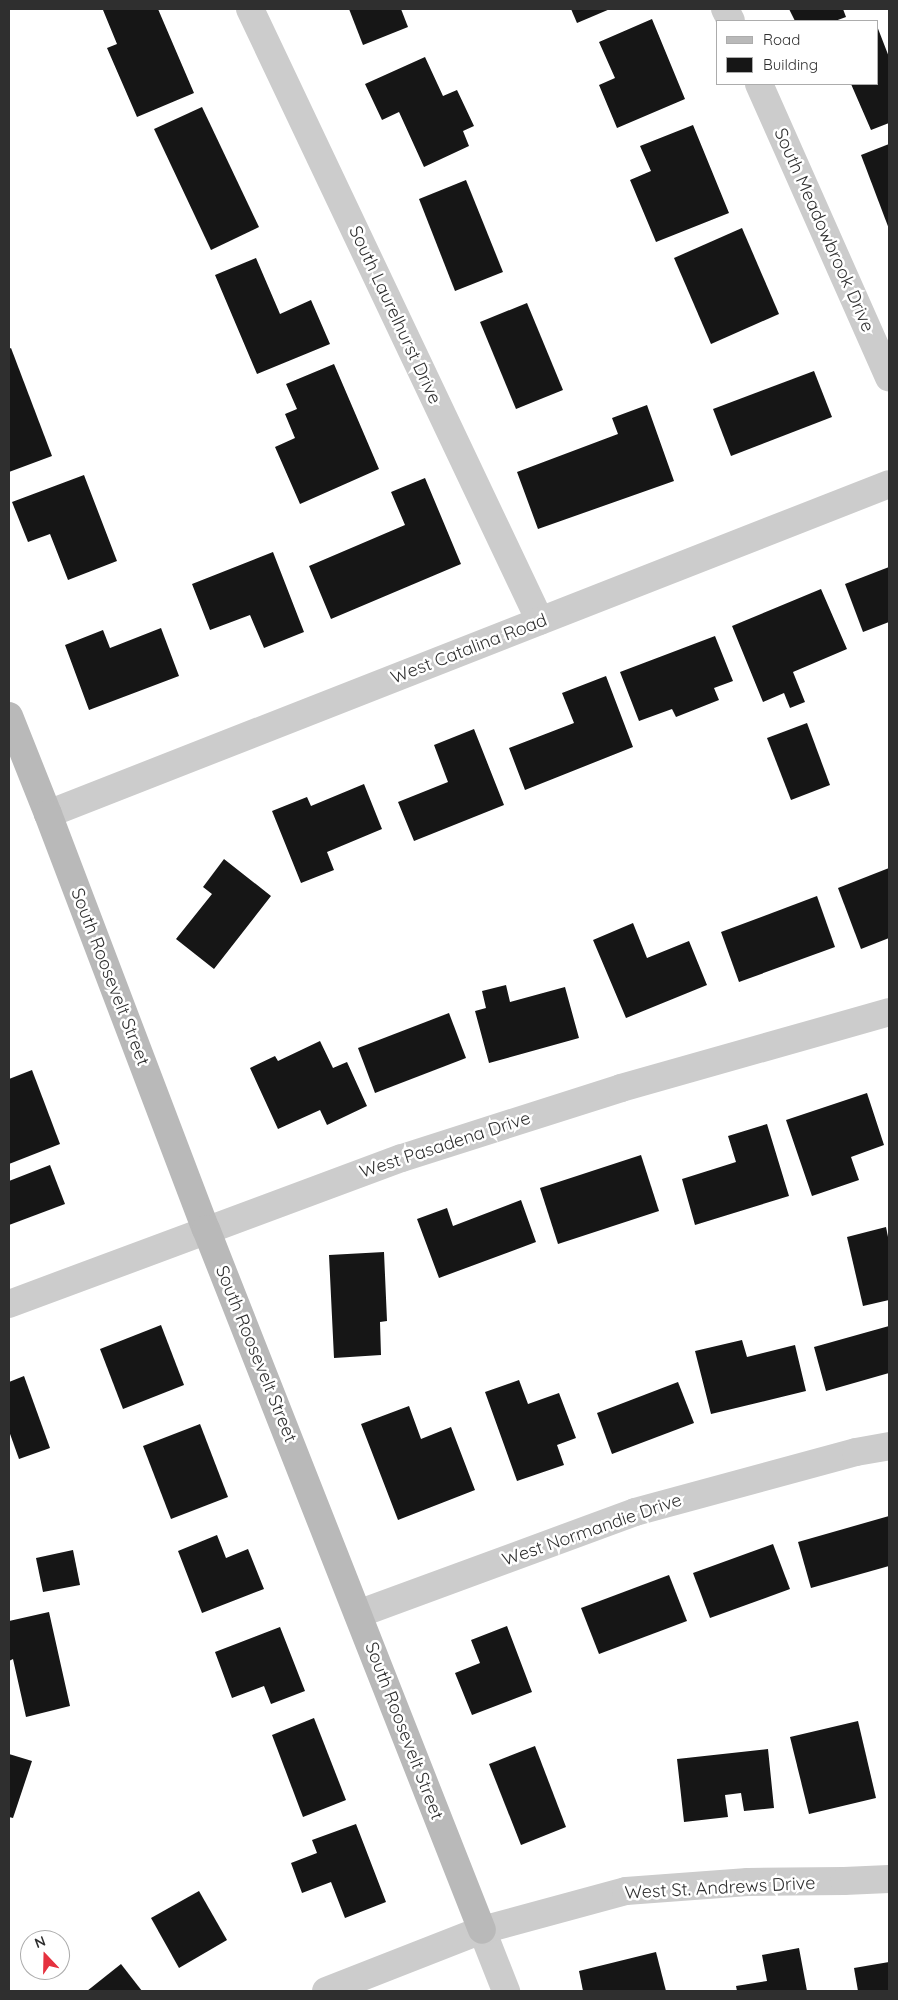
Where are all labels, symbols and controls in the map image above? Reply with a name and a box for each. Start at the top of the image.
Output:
legend [716,20,878,85]
text: Road [763,30,800,49]
text: Building [763,55,818,74]
street label: South Meadowbrook Drive [769,125,879,335]
street label: South Laurelhurst Drive [344,223,446,407]
street label: West Catalina Road [388,609,550,689]
street label: South Roosevelt Street [66,885,154,1069]
street label: West Pasadena Drive [357,1107,533,1183]
street label: South Roosevelt Street [211,1263,301,1445]
street label: West Normandie Drive [499,1489,685,1571]
street label: South Roosevelt Street [360,1639,448,1823]
street label: West St. Andrews Drive [624,1872,816,1904]
north arrow [20,1930,70,1980]
text: N [32,1932,48,1952]

